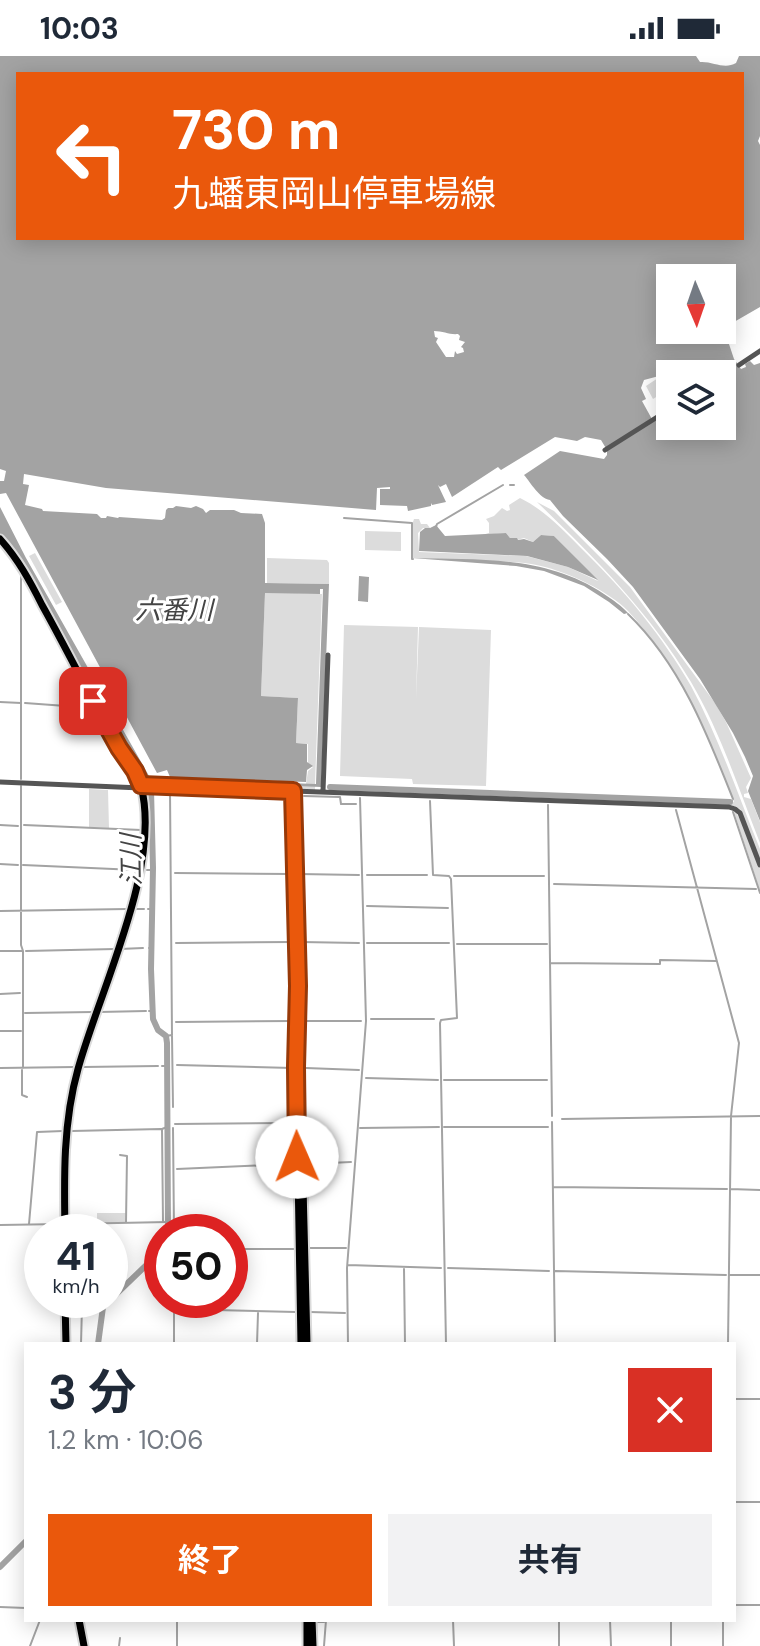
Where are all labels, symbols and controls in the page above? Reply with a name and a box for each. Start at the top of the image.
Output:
text: 10:03 [40,9,119,48]
text: 730 m [172,93,341,166]
icon: left [40,104,144,208]
text: 九蟠東岡山停車場線 [172,170,496,217]
north arrow [656,264,736,344]
map controls [656,264,736,440]
button: layers [656,360,736,440]
water label: 六番川 [135,593,216,627]
pin [59,667,127,735]
icon: arrive [71,679,115,723]
water label: 江川 [113,831,148,886]
position arrow [255,1115,339,1199]
speed limit sign: 50 [144,1214,248,1318]
text: 41 [56,1230,96,1282]
text: km/h [52,1273,100,1299]
text: 3 分 [48,1361,136,1424]
button: close [628,1368,712,1452]
text: 1.2 km · 10:06 [48,1423,204,1457]
button: 終了 [48,1514,372,1606]
button: 共有 [388,1514,712,1606]

